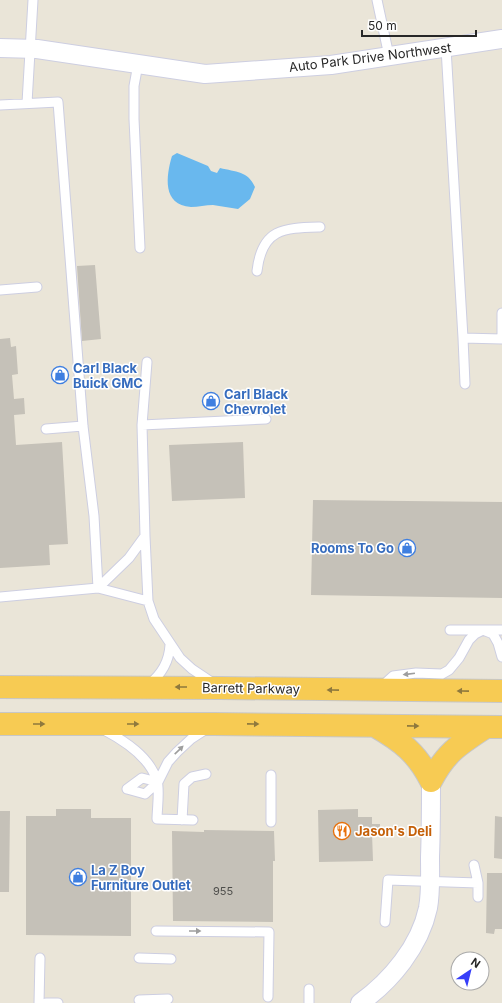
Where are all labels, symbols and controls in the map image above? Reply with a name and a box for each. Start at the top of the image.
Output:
scale bar [362,12,476,38]
text: 50 m [368,18,397,33]
street label: Auto Park Drive Northwest [288,39,452,75]
place label: Carl Black Buick GMC [73,360,143,391]
shop icon: Carl Black Buick GMC [50,365,70,385]
place label: Carl Black Chevrolet [224,386,289,417]
shop icon: Carl Black Chevrolet [201,391,221,411]
shop icon: Rooms To Go [397,538,417,558]
place label: Rooms To Go [311,540,394,556]
one-way arrow [403,671,415,677]
street label: Barrett Parkway [202,679,300,697]
one-way arrow [175,684,187,691]
one-way arrow [327,686,339,693]
one-way arrow [456,688,469,694]
one-way arrow [33,721,46,727]
one-way arrow [127,721,140,727]
one-way arrow [247,721,260,727]
one-way arrow [407,723,420,729]
one-way arrow [174,745,184,755]
restaurant icon: Jason's Deli [332,821,352,841]
place label: Jason's Deli [355,823,432,839]
place label: La Z Boy Furniture Outlet [91,862,191,893]
shop icon: La Z Boy Furniture Outlet [68,867,88,887]
house number: 955 [213,884,233,898]
one-way arrow [189,928,202,934]
north arrow [450,951,490,991]
text: N [468,955,483,971]

